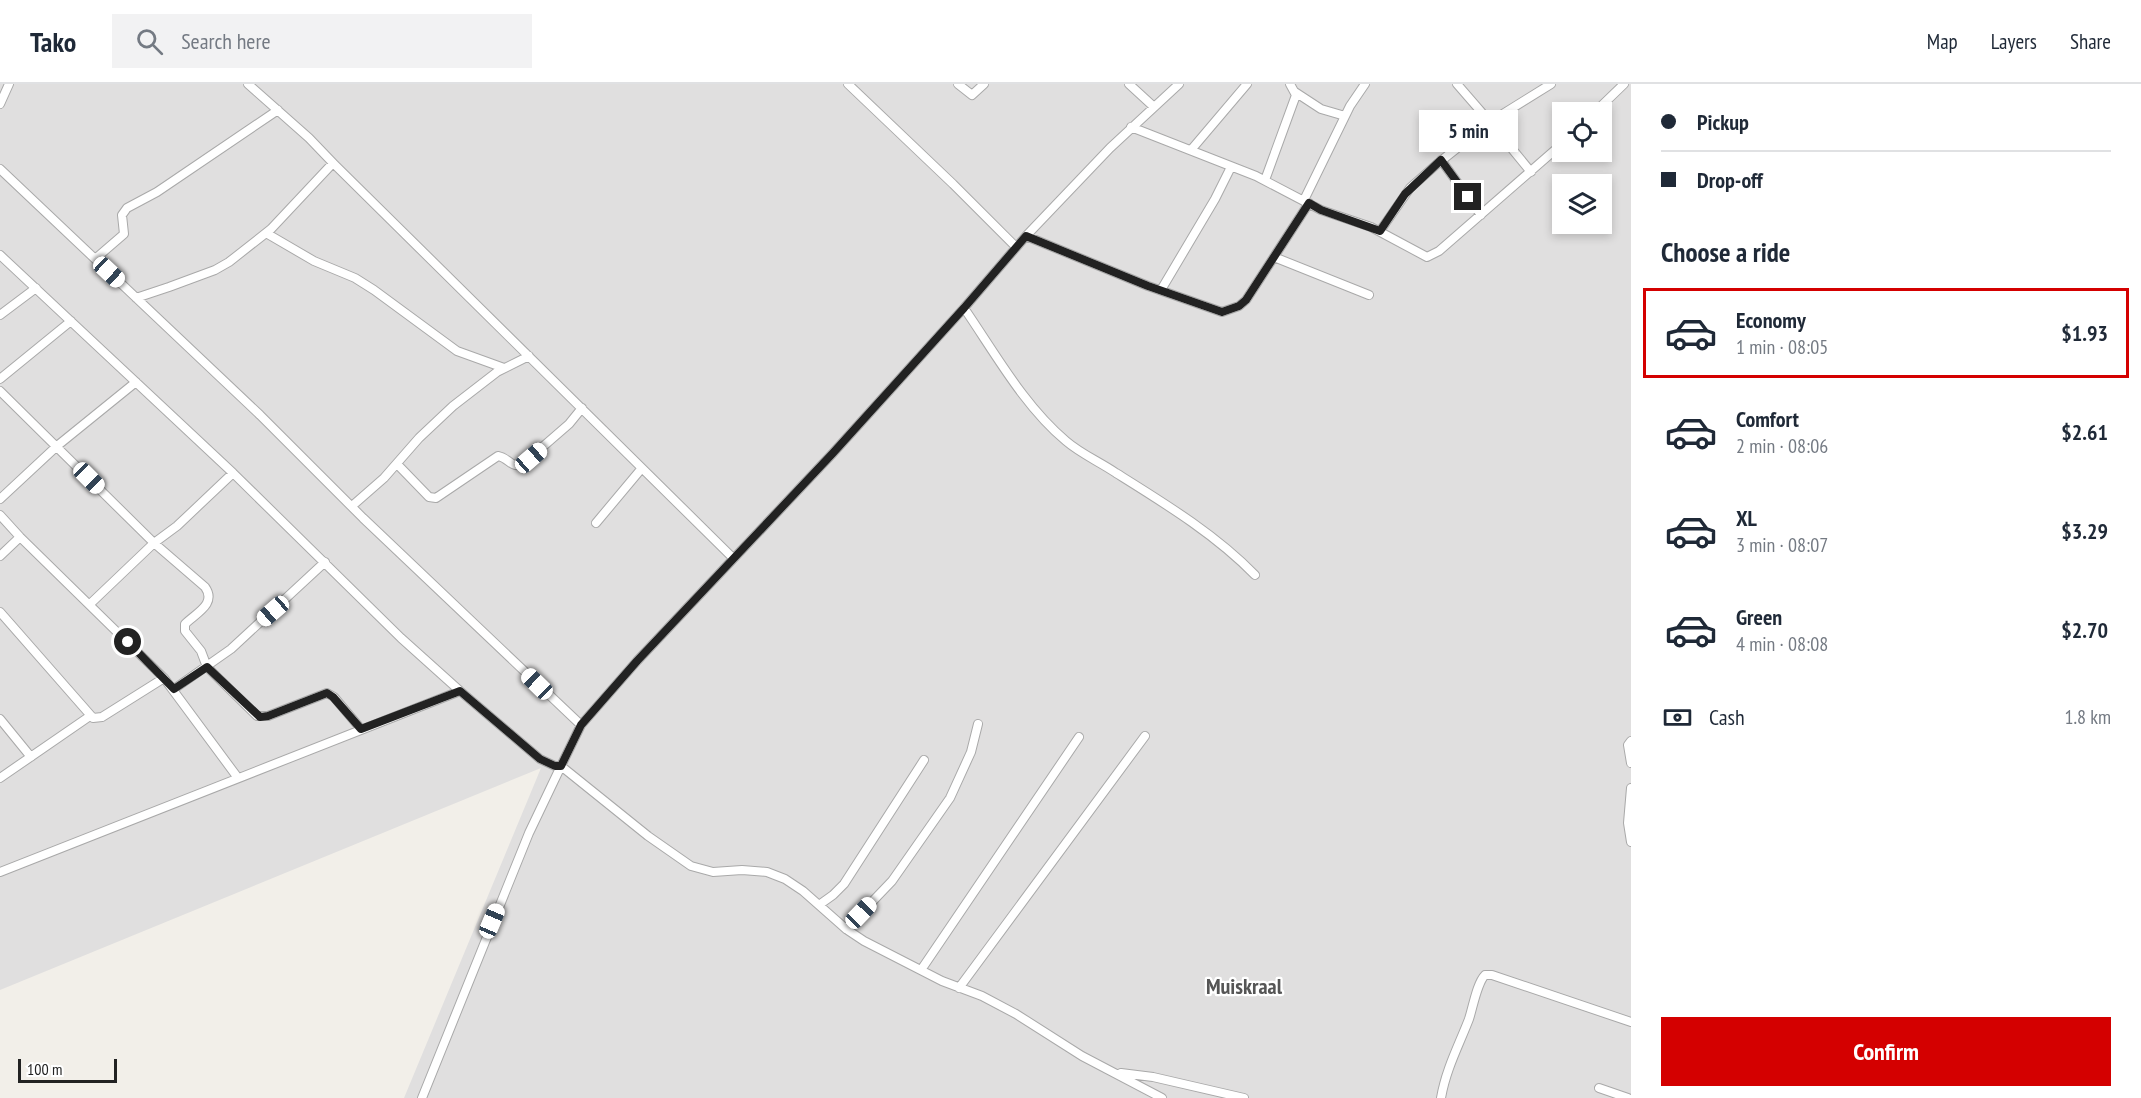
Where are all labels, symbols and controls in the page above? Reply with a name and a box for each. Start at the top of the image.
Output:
search box [112,14,532,68]
text: Tako [30,23,76,60]
icon: search [133,25,166,58]
text: Search here [181,27,271,55]
text: Map [1927,28,1958,55]
text: Layers [1991,28,2037,55]
text: Share [2070,28,2111,55]
map controls [1552,102,1612,234]
button: locate [1552,102,1612,162]
text: Pickup [1697,108,1749,136]
callout: 5 min [1418,110,1518,152]
text: 5 min [1448,118,1489,144]
text: Drop-off [1697,166,1763,194]
button: layers [1552,174,1612,234]
route end [1454,183,1481,210]
text: Choose a ride [1661,235,1790,269]
car [90,253,128,291]
icon: car [1664,306,1718,360]
text: Economy [1736,306,1806,334]
text: $1.93 [2061,319,2108,347]
text: 1 min · 08:05 [1736,334,1828,360]
icon: car [1664,405,1718,459]
text: Comfort [1736,405,1799,433]
text: $2.61 [2061,418,2108,446]
text: 2 min · 08:06 [1736,433,1828,459]
car [512,439,550,477]
car [70,459,108,497]
icon: car [1664,504,1718,558]
text: XL [1736,504,1757,532]
text: $3.29 [2061,517,2108,545]
text: 3 min · 08:07 [1736,532,1828,558]
car [254,592,292,630]
icon: car [1664,603,1718,657]
text: Green [1736,603,1782,631]
text: $2.70 [2061,616,2108,644]
route start [114,628,141,655]
text: 4 min · 08:08 [1736,631,1828,657]
car [518,665,556,703]
icon: cash [1661,701,1694,734]
text: Cash [1709,703,1745,731]
text: 1.8 km [2064,704,2111,730]
car [842,894,880,932]
car [477,901,507,941]
district label: Muiskraal [1206,972,1283,1000]
button: Confirm [1661,1017,2111,1086]
scale bar [18,1056,117,1084]
text: 100 m [27,1059,62,1079]

